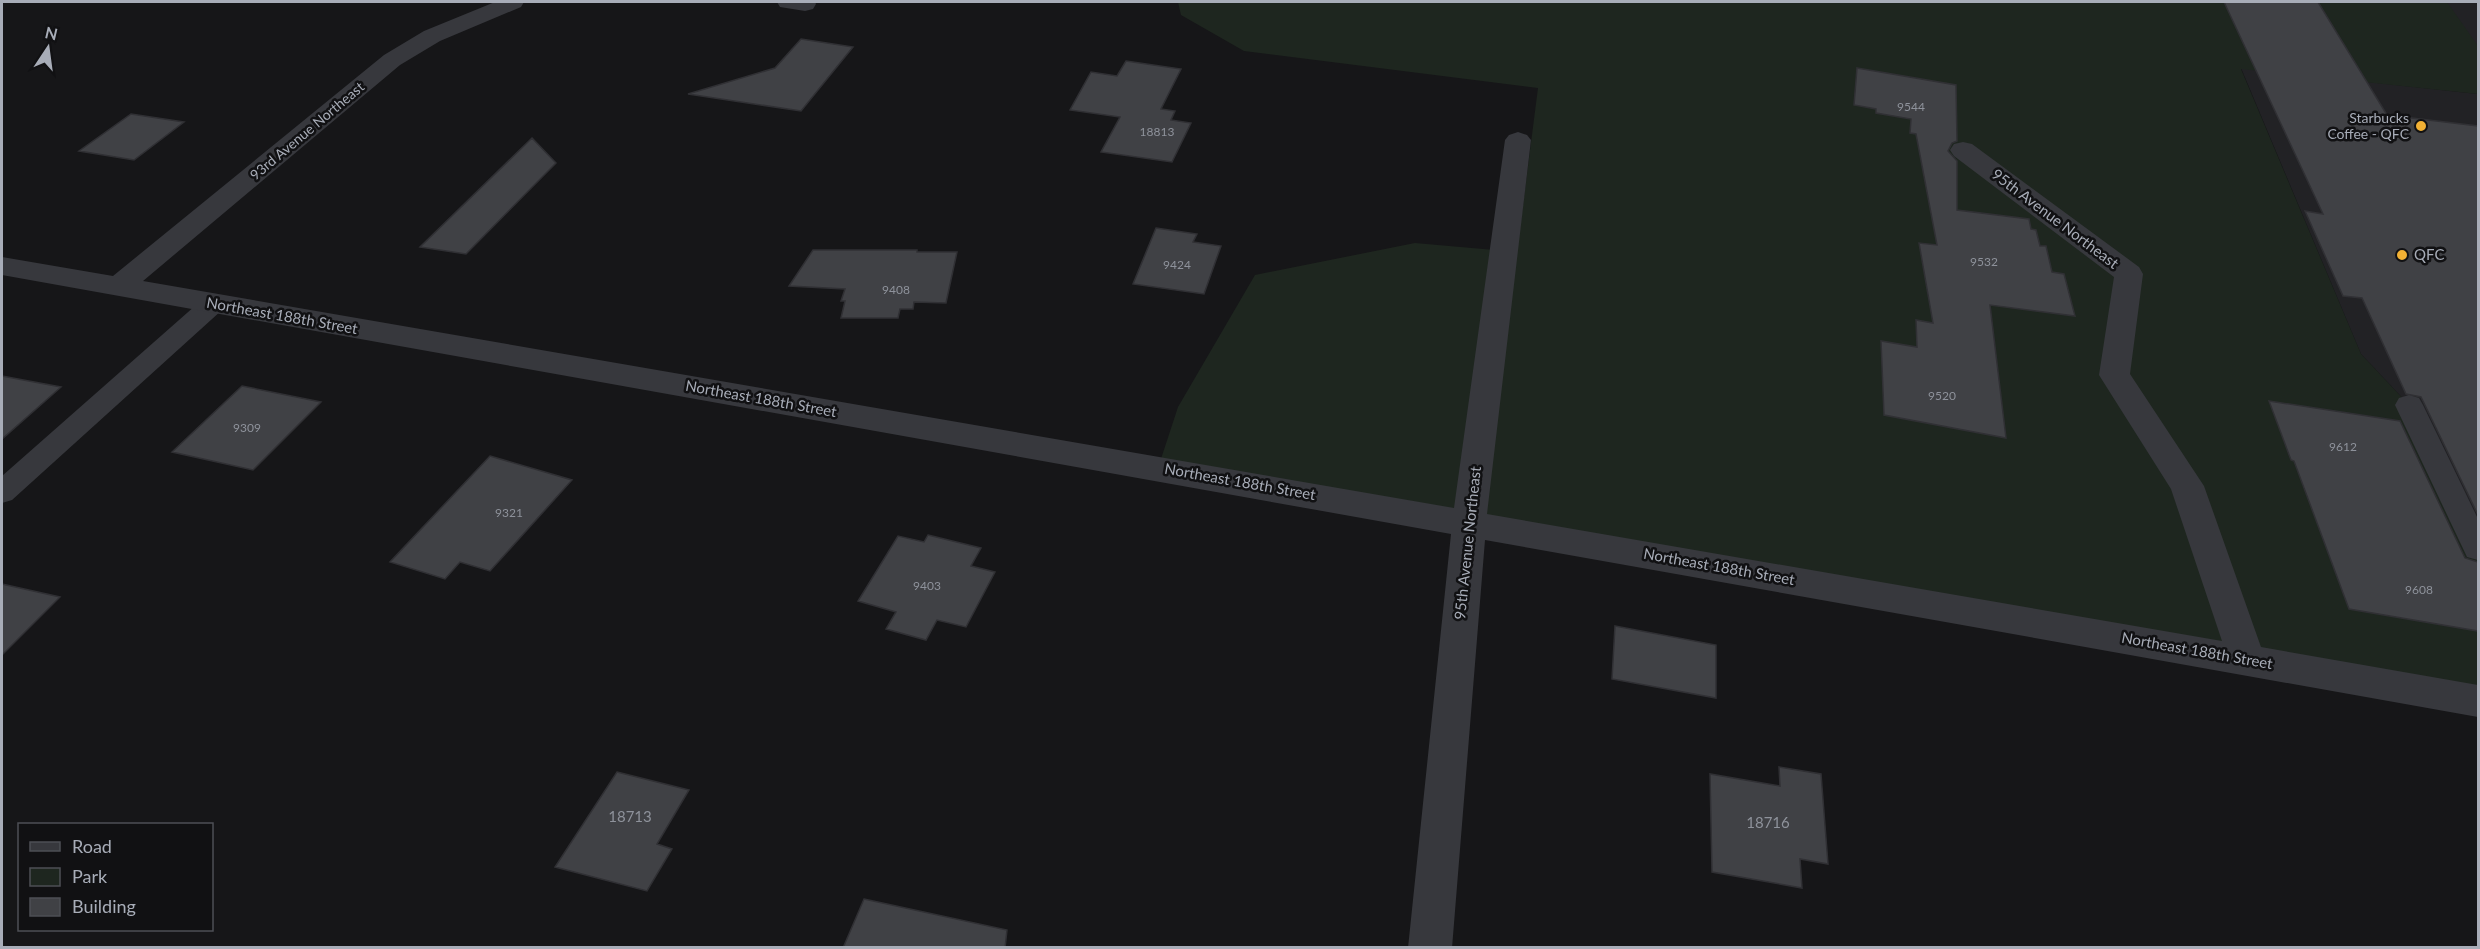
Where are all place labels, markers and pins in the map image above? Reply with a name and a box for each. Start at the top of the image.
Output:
place label: Starbucks Coffee - QFC [2327,109,2410,142]
marker: Starbucks Coffee - QFC [2414,119,2428,133]
place label: QFC [2414,245,2444,263]
marker: QFC [2395,248,2409,262]

